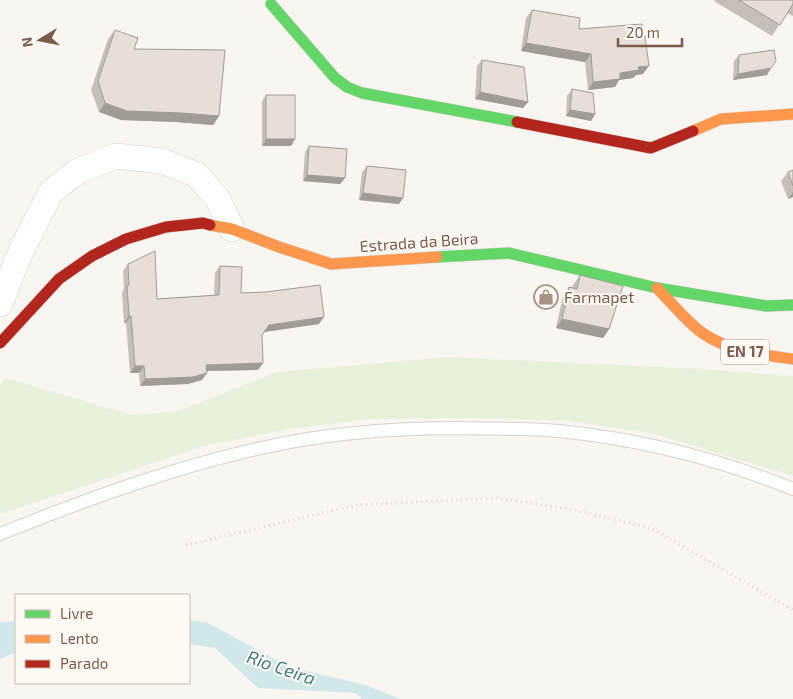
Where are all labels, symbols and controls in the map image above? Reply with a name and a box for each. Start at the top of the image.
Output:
north arrow [15,15,65,65]
scale bar [618,15,682,47]
text: 20 m [626,23,660,41]
text: N [17,36,36,49]
street label: Estrada da Beira [359,228,479,255]
shop icon: Farmapet [533,284,559,310]
place label: Farmapet [564,287,634,306]
road number: EN 17 [721,340,769,364]
legend [15,594,190,684]
text: Livre [60,604,93,622]
text: Lento [60,629,99,647]
water label: Rio Ceira [244,645,319,689]
text: Parado [60,654,108,672]

